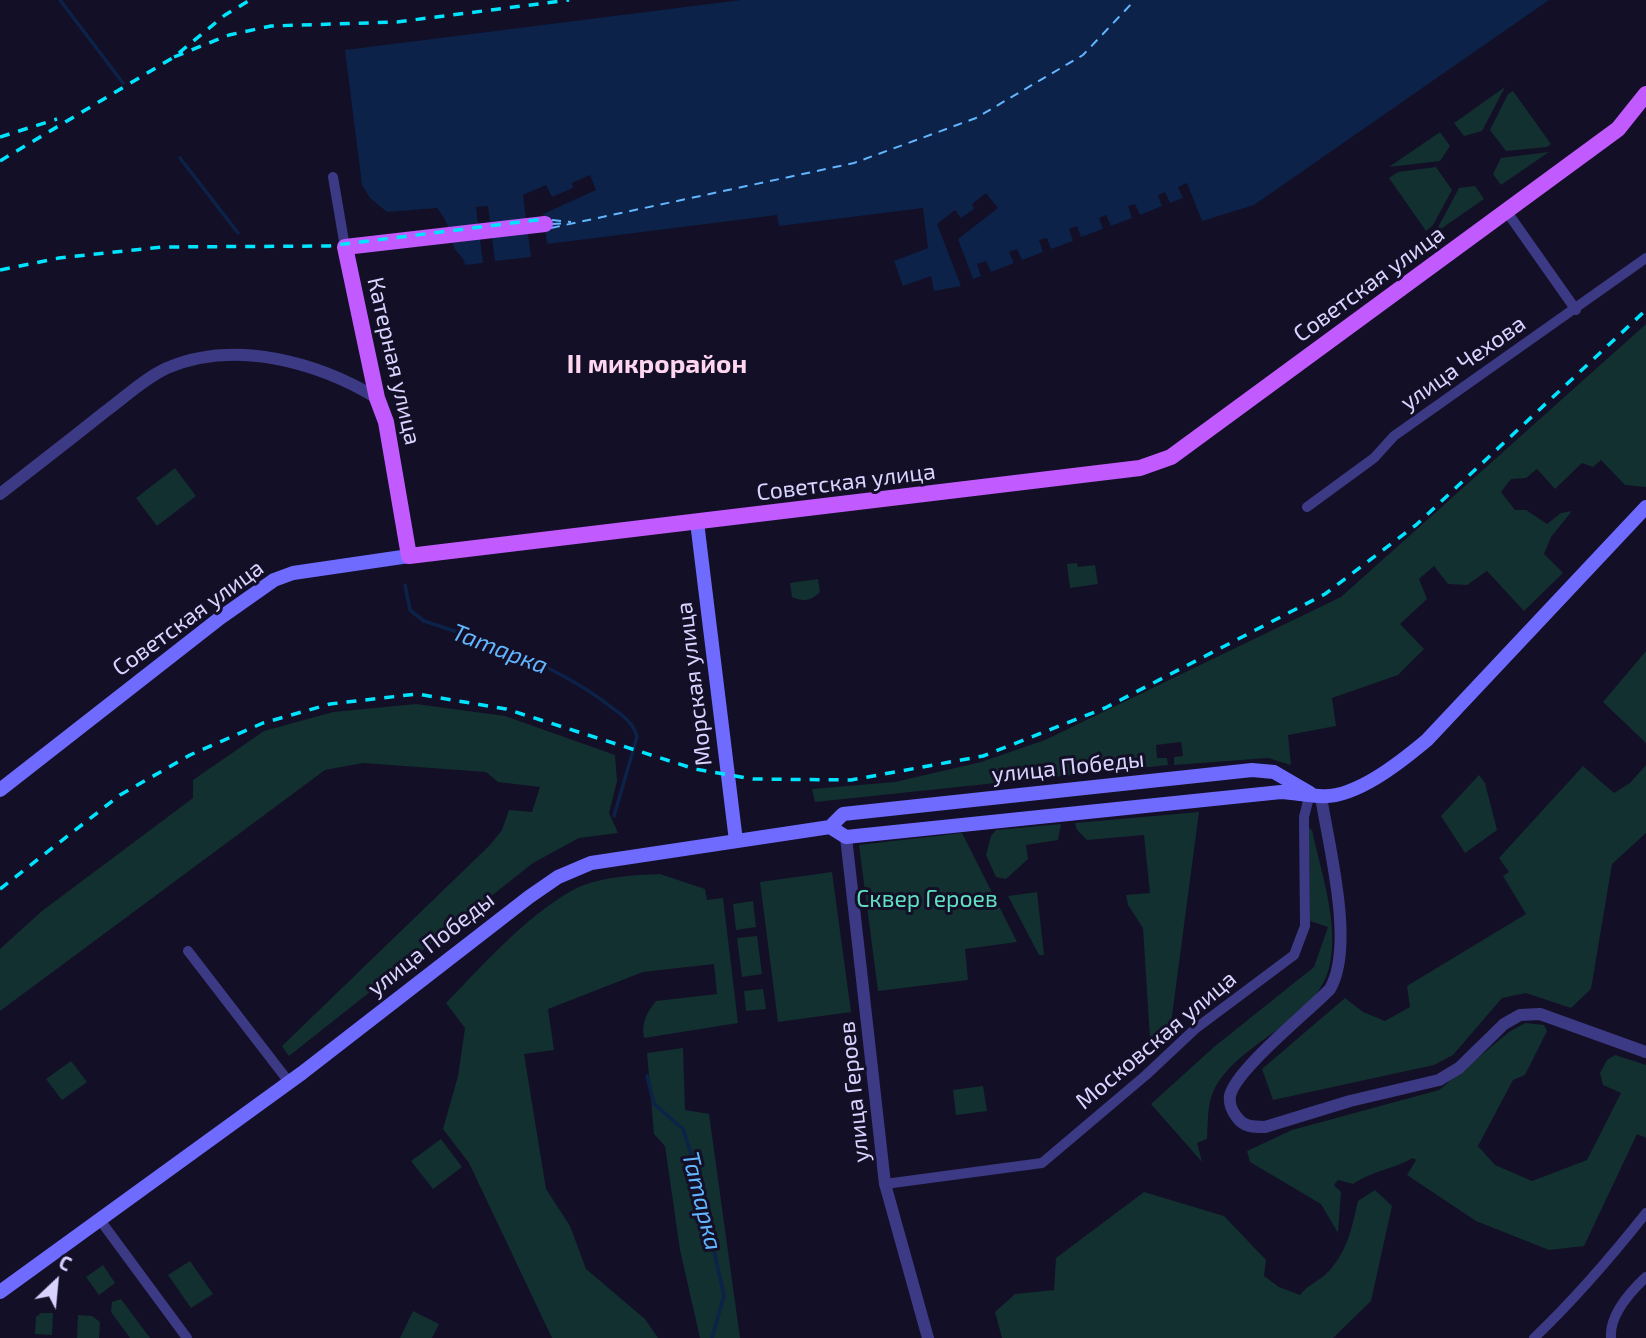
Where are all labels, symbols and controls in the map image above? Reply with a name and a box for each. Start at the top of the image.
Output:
street label: Советская улица [1288,220,1450,348]
street label: Катерная улица [361,274,427,448]
street label: улица Чехова [1395,310,1531,416]
district label: II микрорайон [567,348,747,380]
street label: Советская улица [755,457,937,507]
street label: Советская улица [107,554,269,682]
street label: Морская улица [670,600,718,768]
water label: Татарка [448,618,552,680]
street label: улица Победы [990,745,1146,789]
park label: Сквер Героев [856,885,998,913]
street label: улица Победы [362,886,500,1002]
street label: Московская улица [1070,965,1242,1115]
street label: улица Героев [833,1020,875,1164]
water label: Татарка [676,1149,728,1253]
north arrow [21,1247,91,1317]
text: С [55,1250,75,1275]

